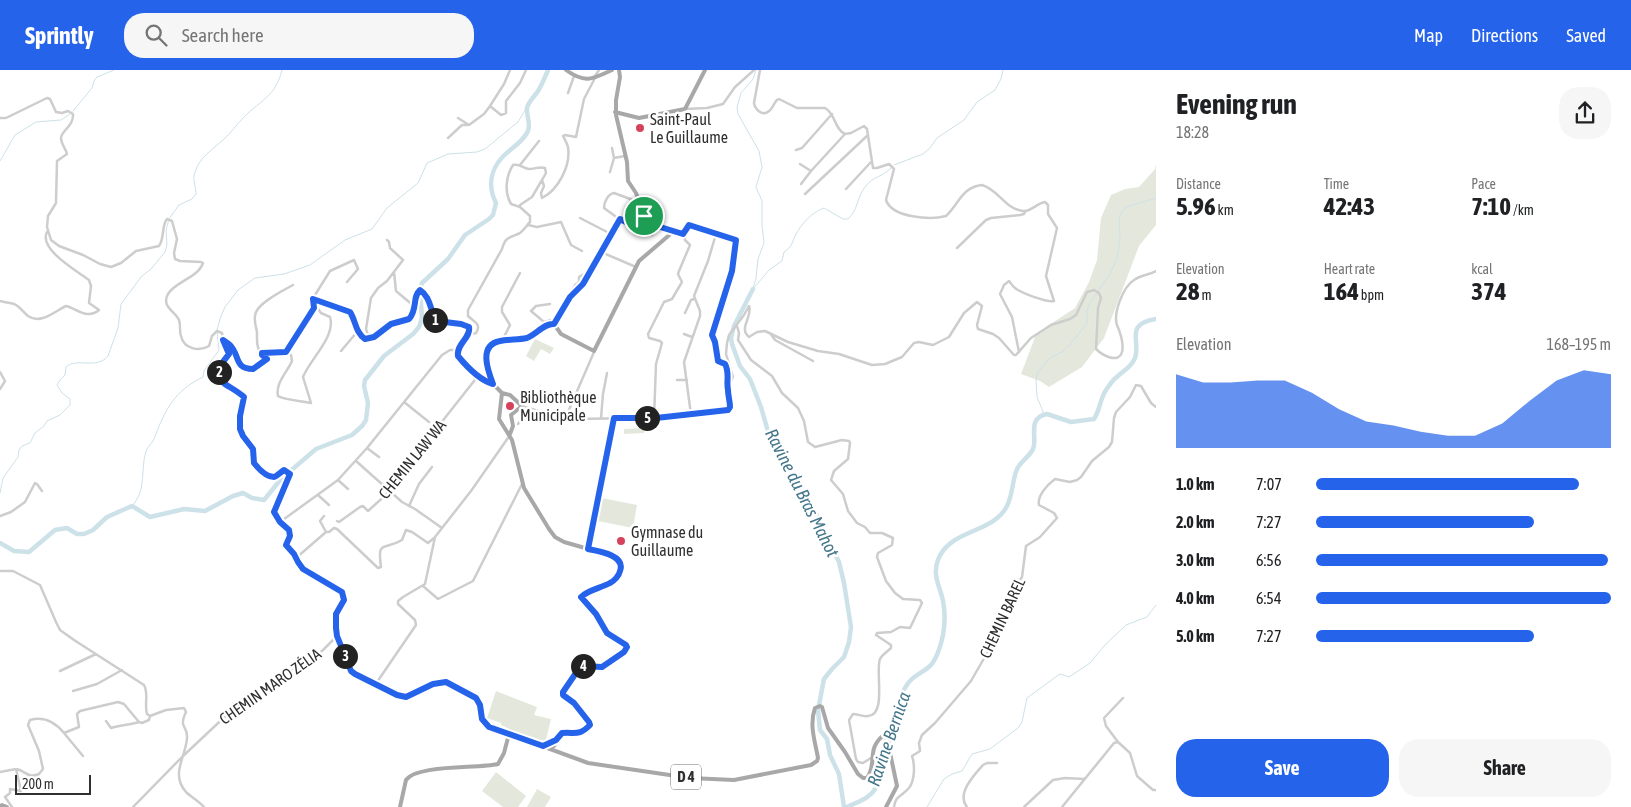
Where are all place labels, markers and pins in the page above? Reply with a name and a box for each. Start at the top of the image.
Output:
place label: Saint-Paul Le Guillaume [650,110,728,146]
marker: Saint-Paul Le Guillaume [634,122,646,134]
pin [623,195,665,237]
pin: 1 [422,308,448,332]
pin: 2 [206,360,232,384]
place label: Bibliothèque Municipale [520,388,596,425]
marker: Bibliothèque Municipale [504,400,516,412]
pin: 5 [634,406,660,430]
place label: Gymnase du Guillaume [631,523,703,559]
marker: Gymnase du Guillaume [615,535,627,547]
pin: 3 [332,644,358,668]
pin: 4 [570,654,596,678]

